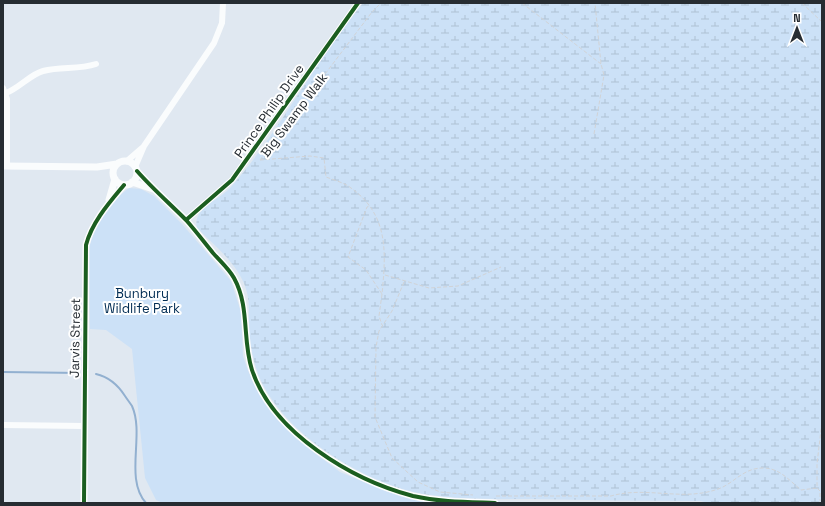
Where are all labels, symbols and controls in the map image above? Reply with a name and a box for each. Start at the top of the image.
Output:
north arrow [777,8,817,48]
text: N [793,11,801,25]
street label: Prince Philip Drive [230,61,308,161]
street label: Big Swamp Walk [257,70,331,160]
park label: Bunbury Wildlife Park [104,285,180,317]
street label: Jarvis Street [66,298,84,378]

